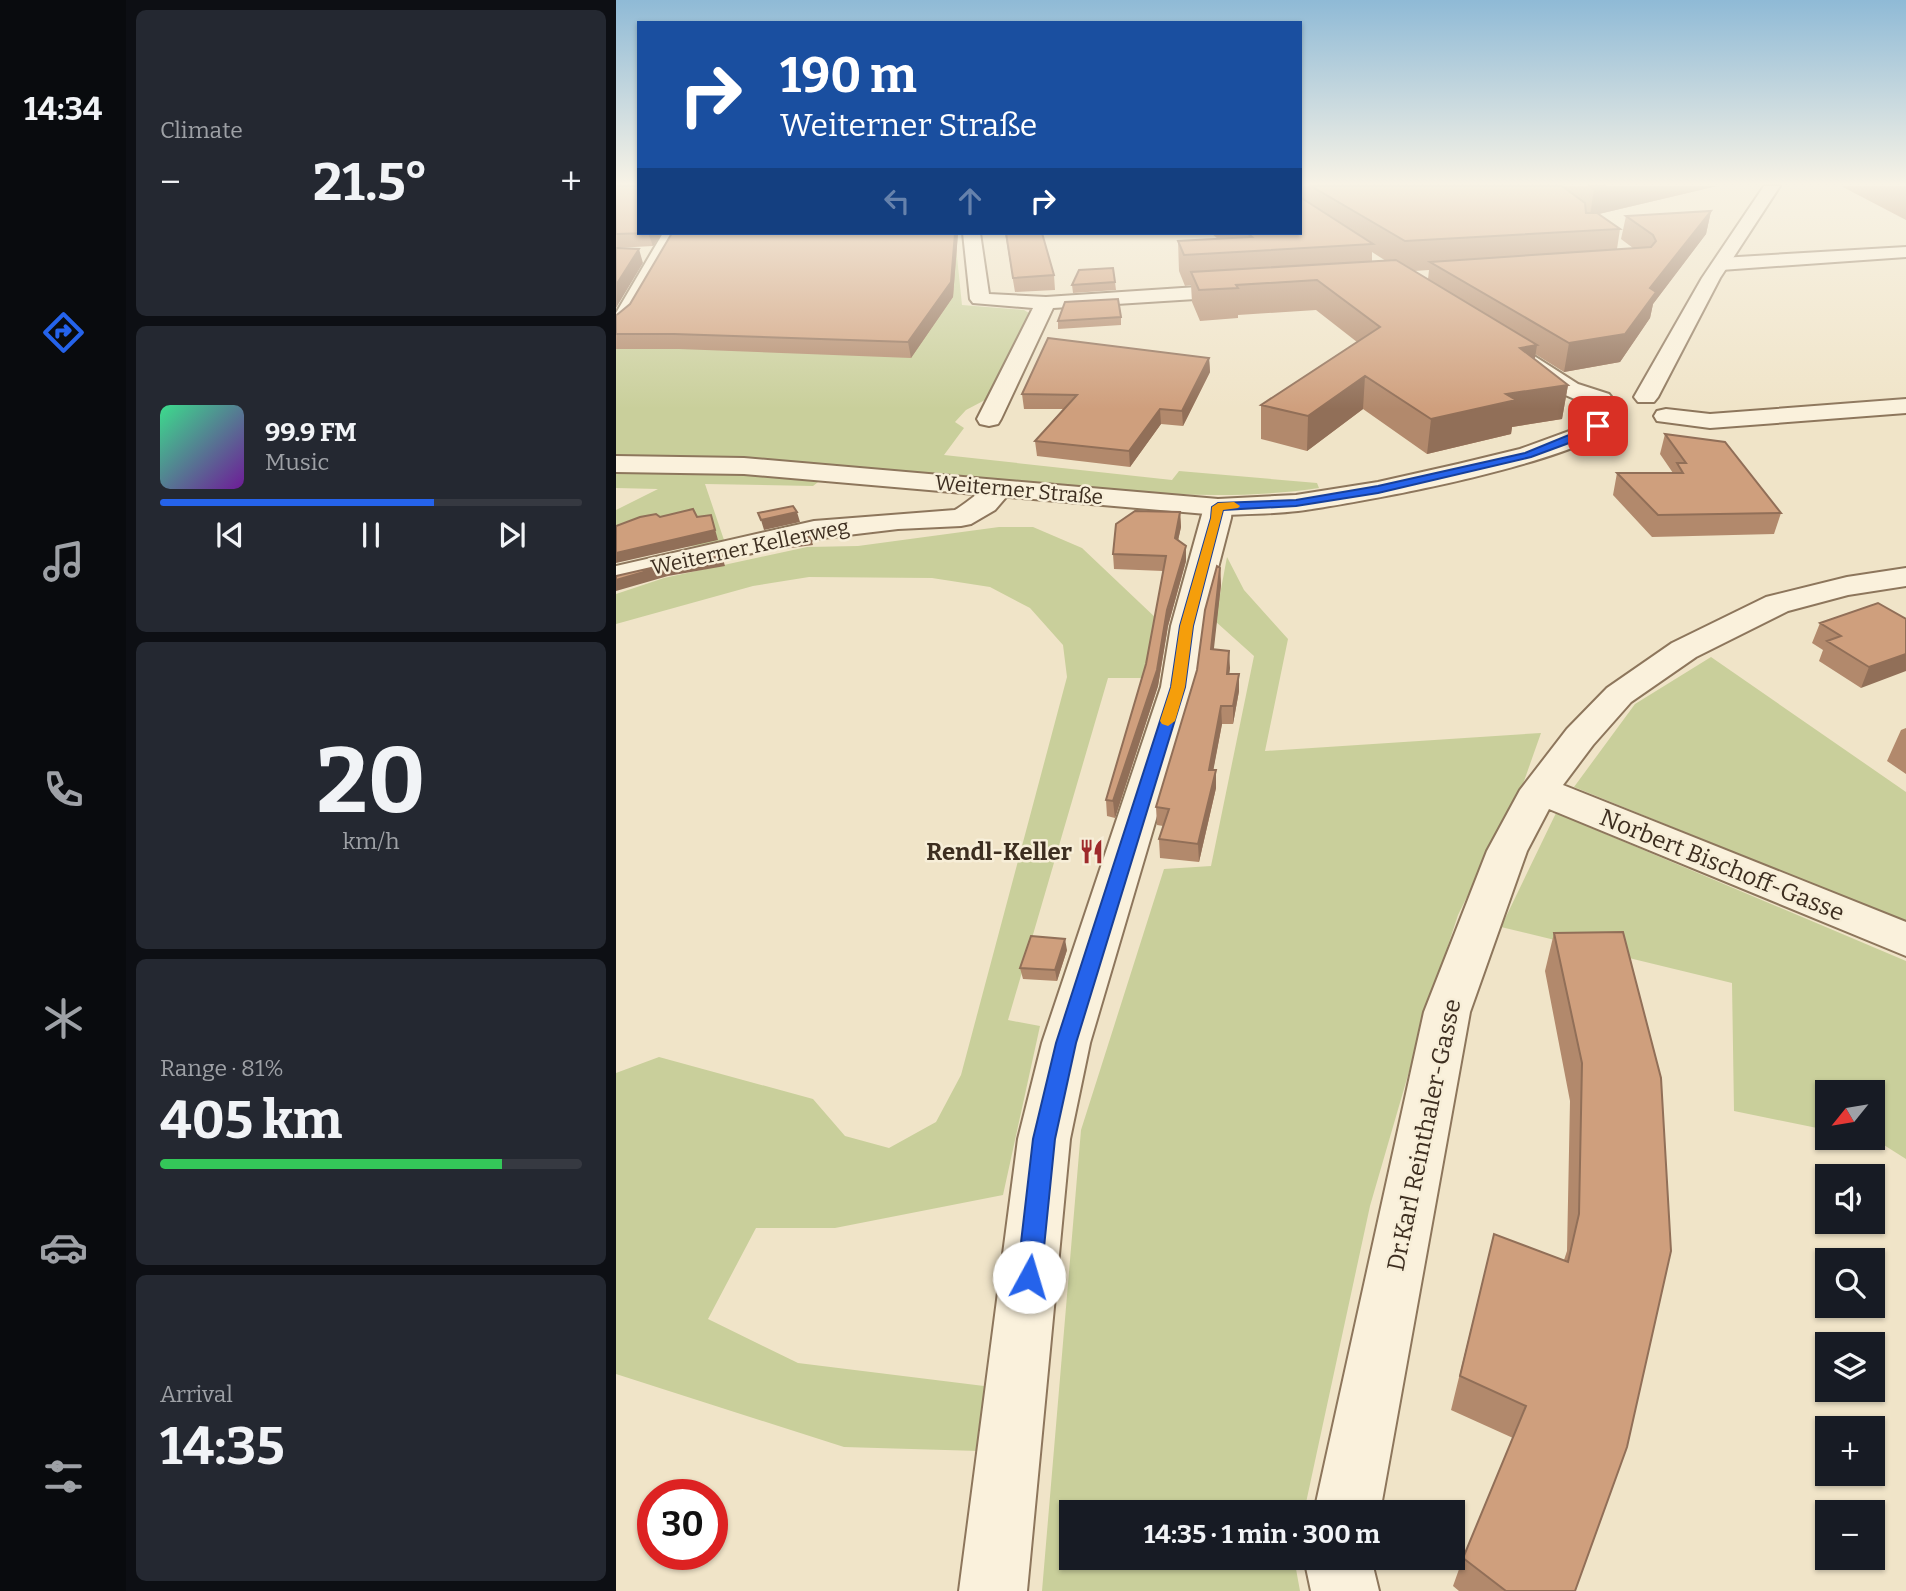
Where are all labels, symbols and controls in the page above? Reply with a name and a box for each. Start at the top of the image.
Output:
text: 190 m [780,46,917,105]
icon: right [665,49,756,140]
text: 14:34 [24,90,102,128]
text: Weiterner Straße [780,106,1037,144]
text: Climate [160,116,243,144]
text: 21.5° [313,151,428,214]
text: − [160,159,181,205]
text: + [560,159,582,205]
icon: left [878,182,916,220]
icon: ahead [951,182,989,220]
icon: right [1024,182,1062,220]
icon: directions [39,308,88,357]
pin [1568,396,1628,456]
icon: arrive [1579,407,1617,445]
text: 99.9 FM [265,417,357,448]
text: Music [265,448,329,476]
street label: Weiterner Straße [934,470,1104,510]
street label: Weiterner Kellerweg [649,513,852,581]
icon: previous [211,516,249,554]
icon: pause [352,516,390,554]
icon: next [493,516,531,554]
icon: music [39,537,88,586]
text: 20 [316,727,426,836]
icon: phone [39,765,88,814]
street label: Norbert Bischoff-Gasse [1596,803,1848,927]
text: km/h [343,827,399,855]
place label: Rendl-Keller [926,838,1072,866]
restaurant icon: Rendl-Keller [1078,838,1106,866]
icon: climate [39,994,88,1043]
street label: Dr.Karl Reinthaler-Gasse [1381,996,1467,1274]
text: Range · 81% [160,1054,284,1082]
north arrow [1815,1080,1885,1150]
map controls [1815,1080,1885,1570]
text: 405 km [160,1089,342,1152]
button: sound [1815,1164,1885,1234]
icon: car [39,1223,88,1272]
position arrow [992,1240,1066,1314]
button: search [1815,1248,1885,1318]
button: layers [1815,1332,1885,1402]
text: Arrival [160,1380,233,1408]
text: 14:35 [160,1415,285,1478]
button: + [1815,1416,1885,1486]
icon: filters [39,1452,88,1501]
speed limit sign: 30 [637,1479,728,1570]
button: − [1815,1500,1885,1570]
text: 14:35 · 1 min · 300 m [1144,1519,1380,1550]

